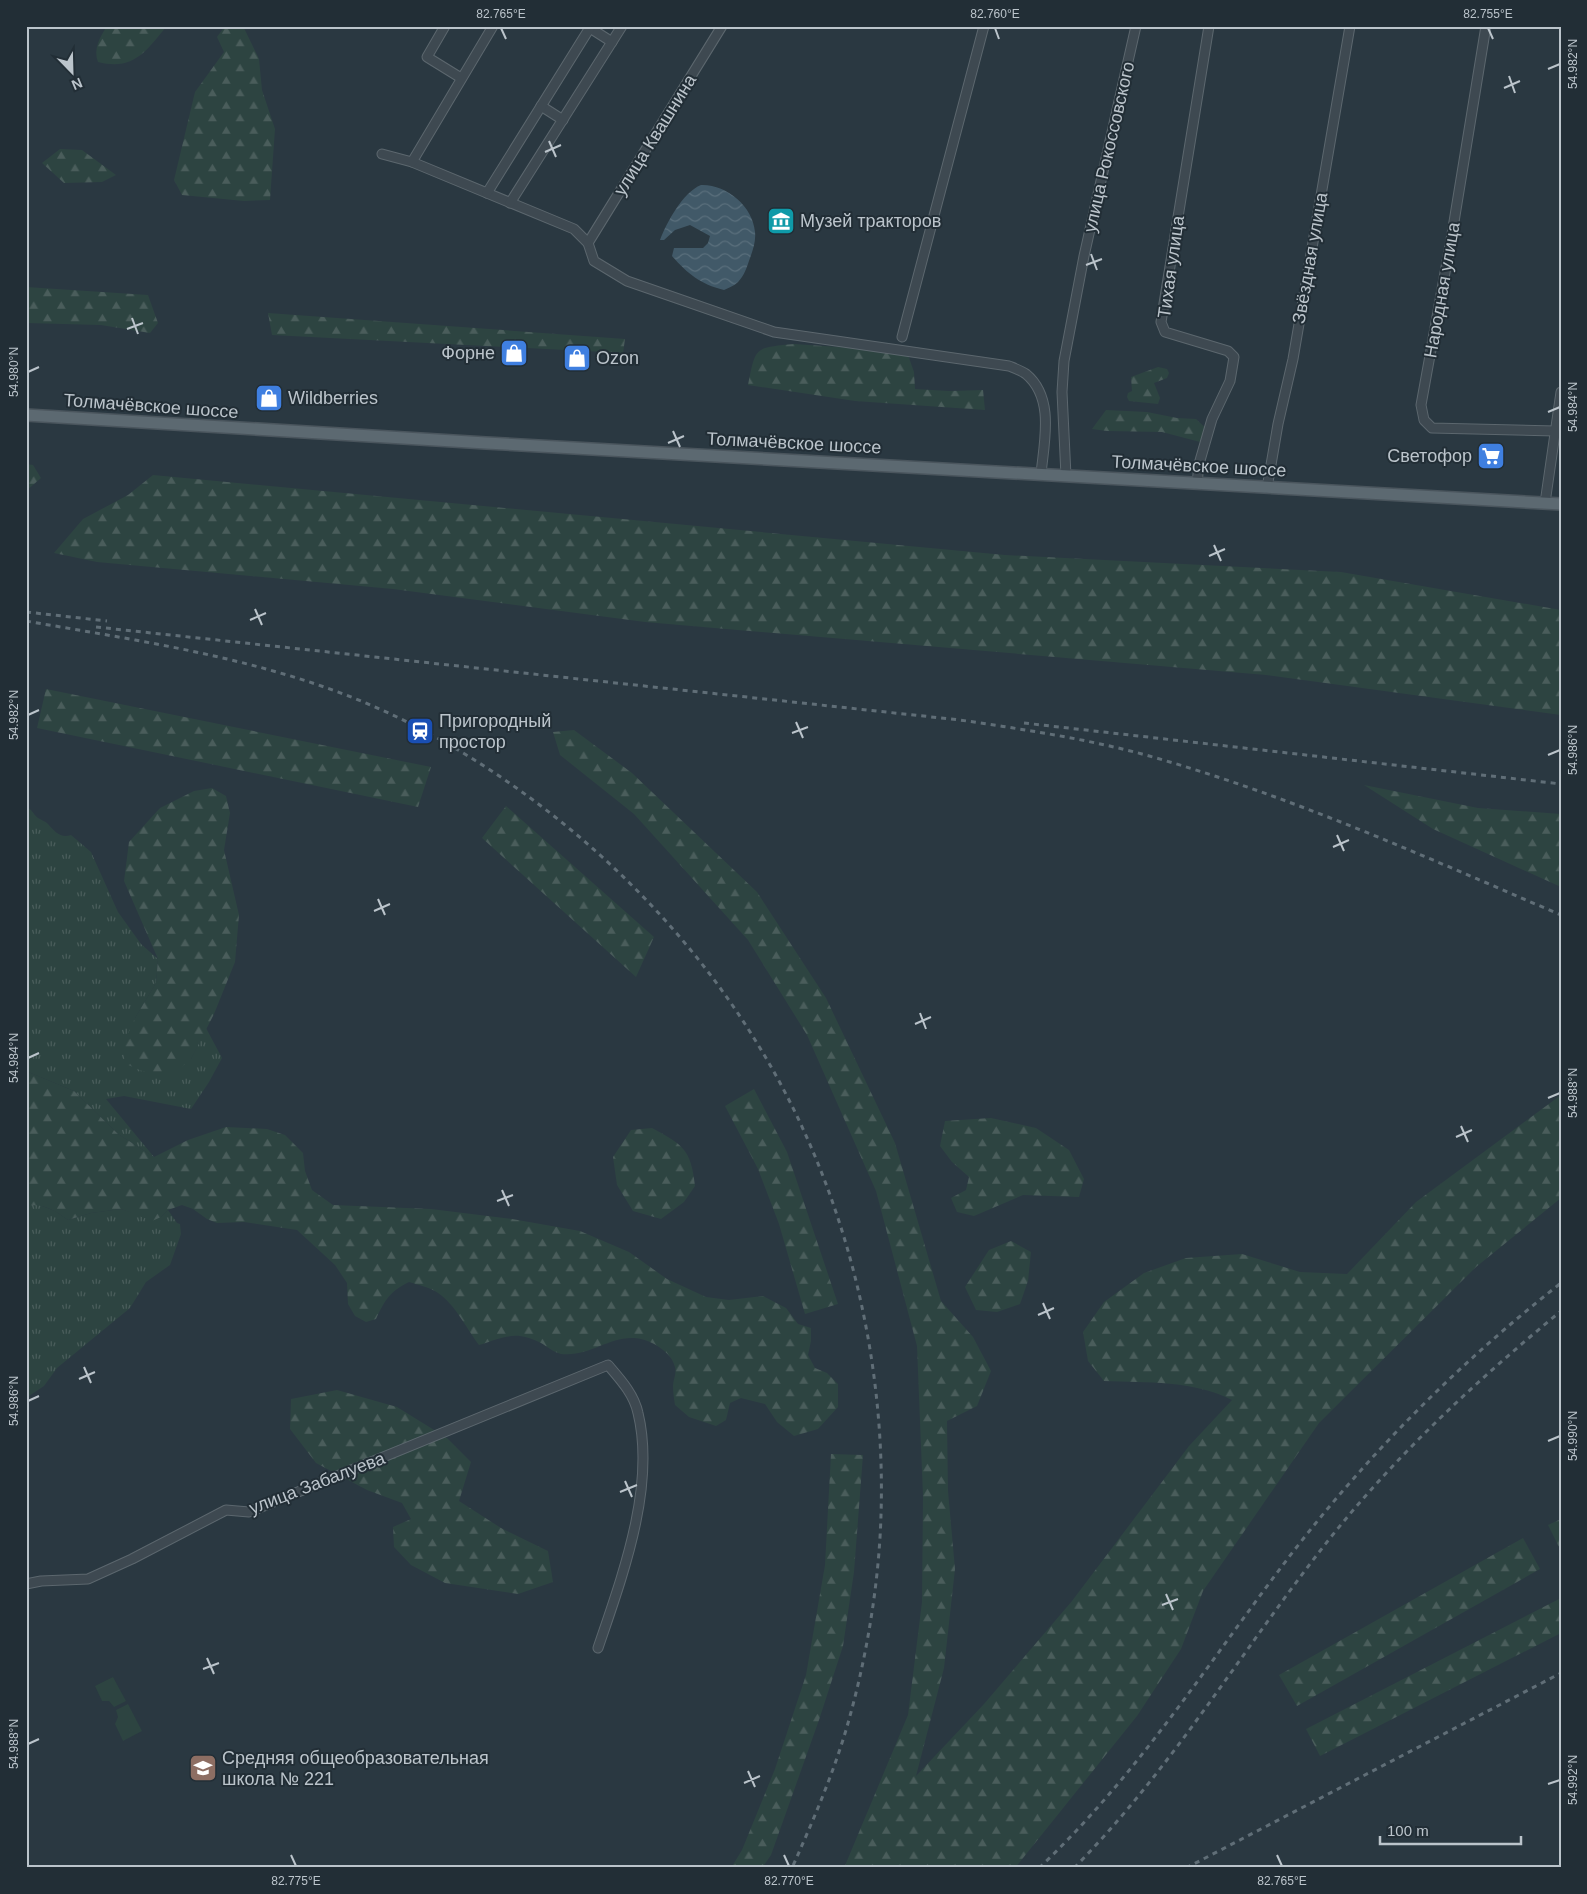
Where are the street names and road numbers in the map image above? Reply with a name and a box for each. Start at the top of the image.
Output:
street label: улица Рокоссовского [1080,60,1138,234]
street label: улица Квашнина [610,70,701,199]
street label: Звёздная улица [1289,190,1332,325]
street label: Тихая улица [1154,213,1188,320]
street label: Народная улица [1420,220,1464,359]
street label: Толмачёвское шоссе [63,390,239,422]
street label: Толмачёвское шоссе [706,428,882,458]
street label: Толмачёвское шоссе [1111,451,1287,481]
street label: улица Забалуева [246,1448,389,1518]

